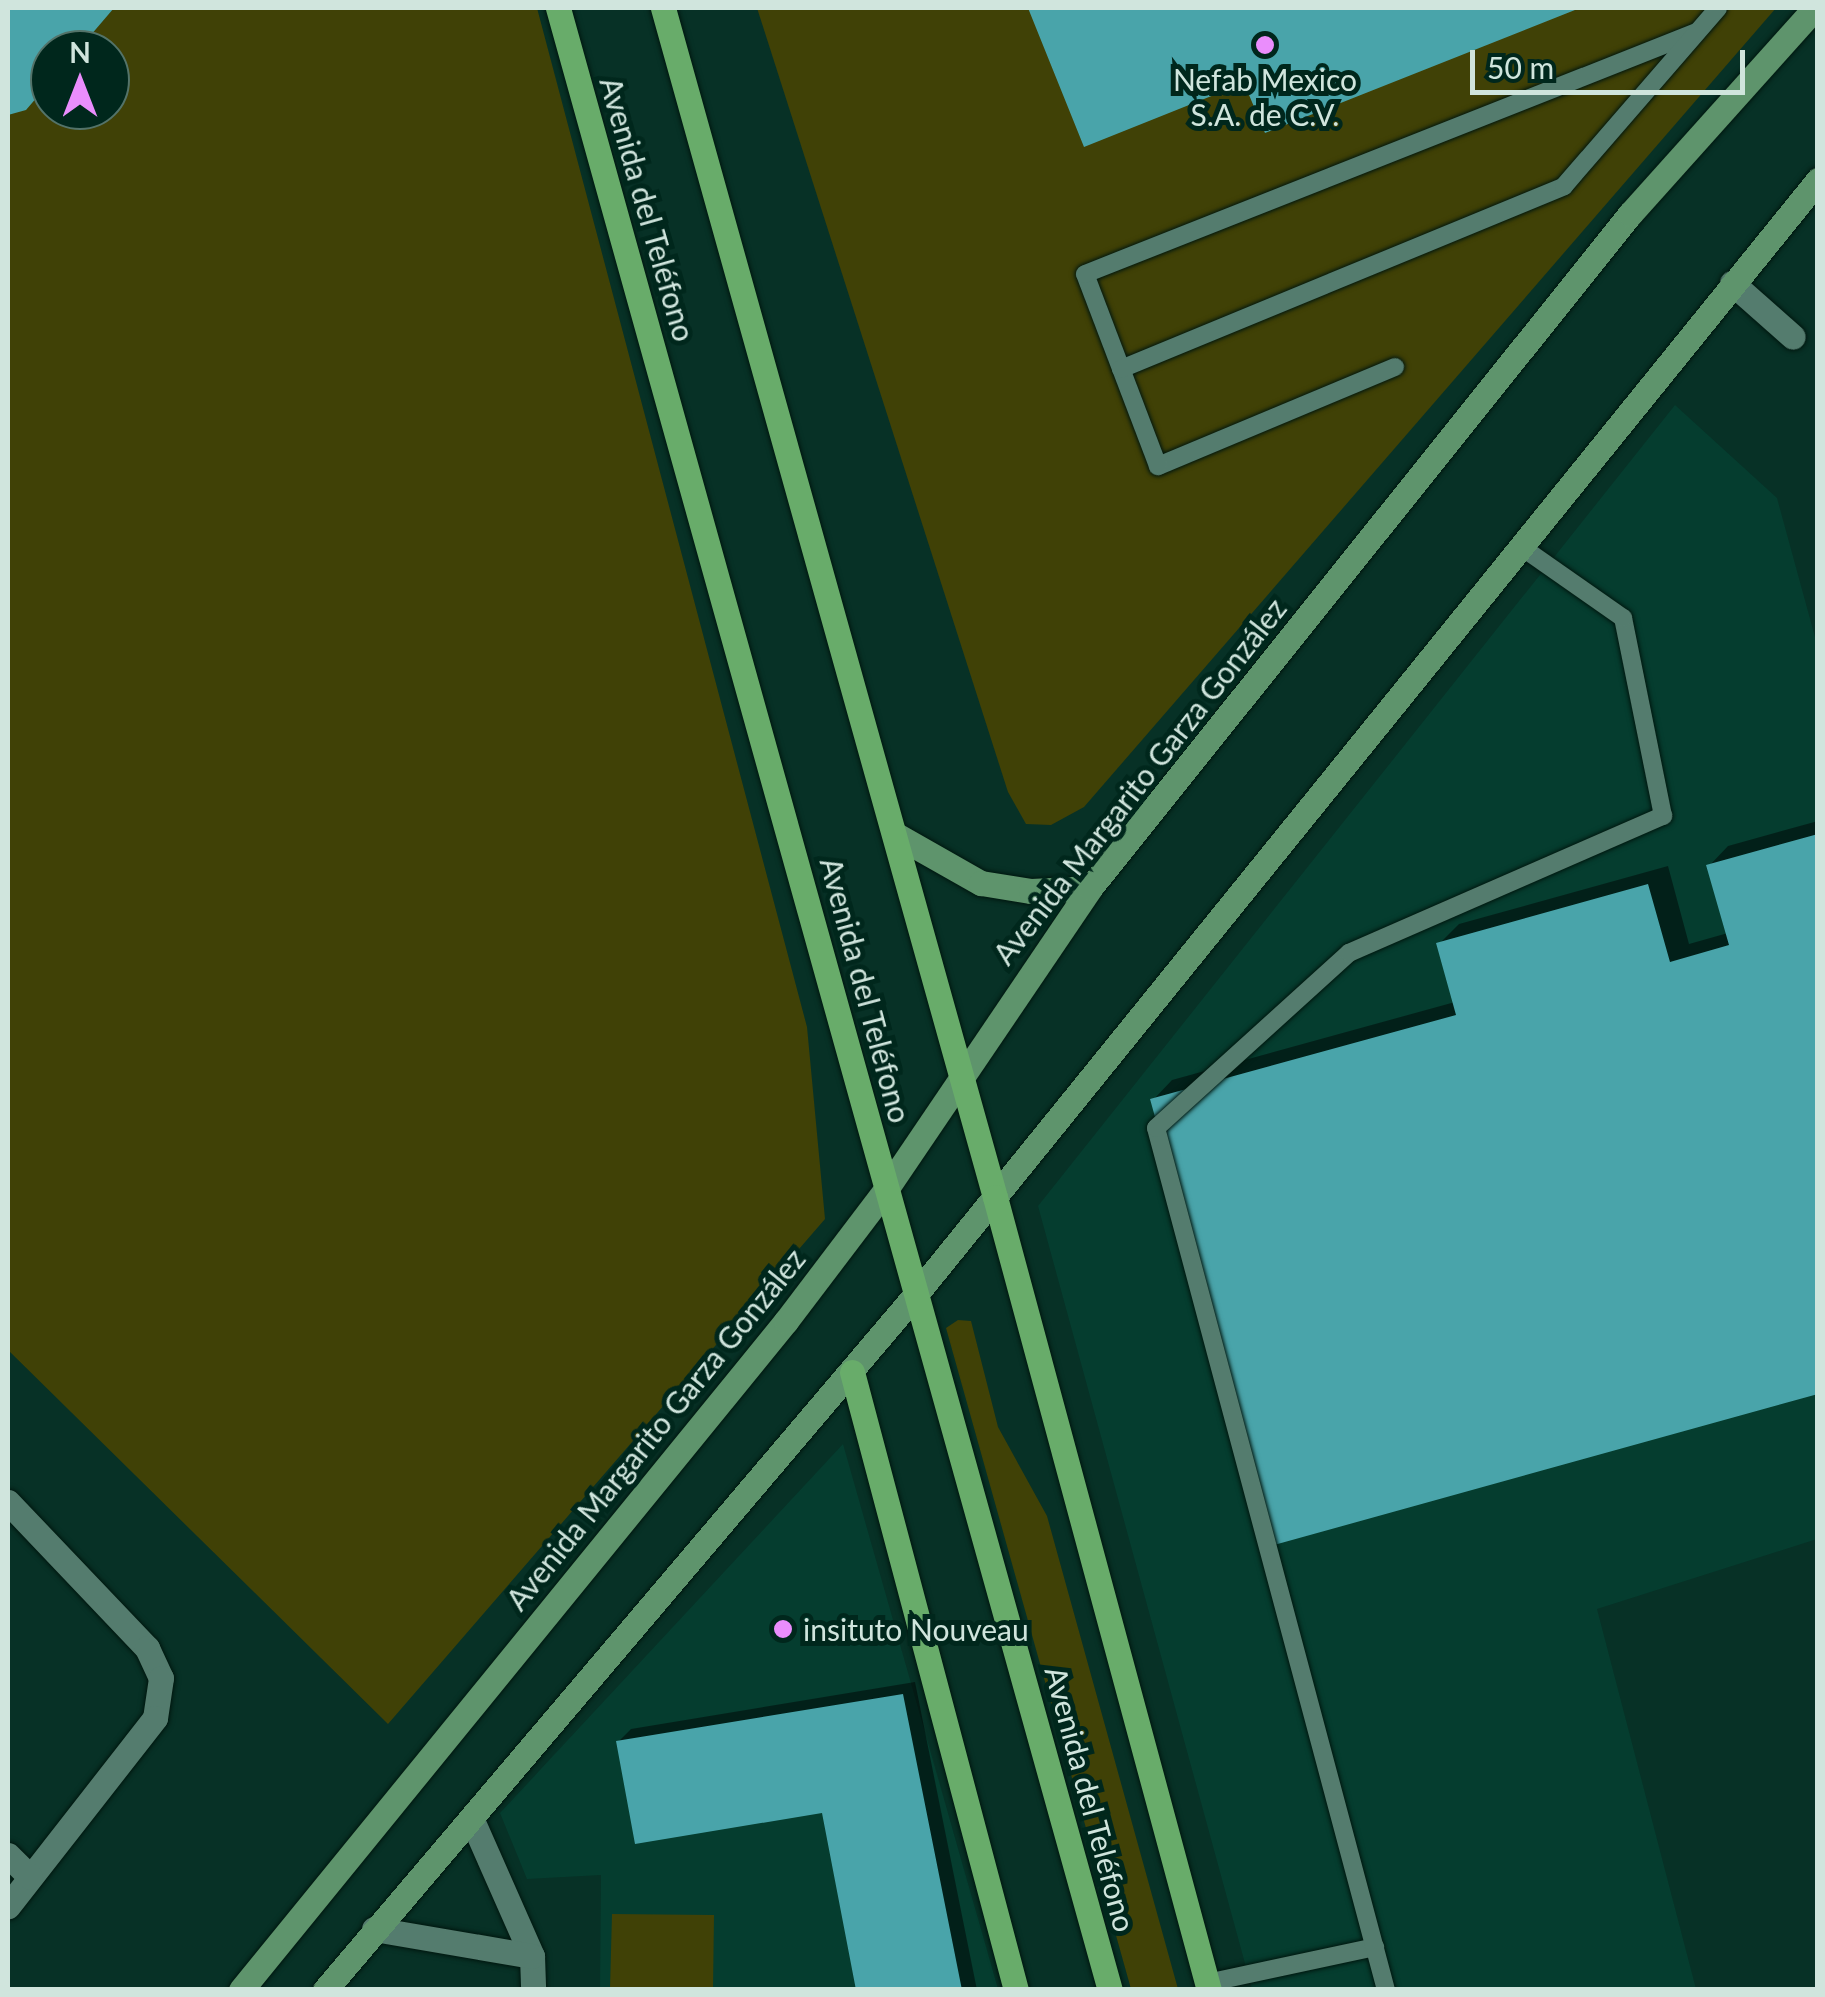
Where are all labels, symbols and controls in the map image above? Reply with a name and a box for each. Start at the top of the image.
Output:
north arrow [30,30,130,130]
scale bar [1475,30,1750,92]
marker: Nefab Mexico S.A. de C.V. [1254,34,1276,56]
text: N [69,35,91,69]
text: 50 m [1487,49,1554,85]
place label: Nefab Mexico S.A. de C.V. [1173,61,1357,132]
street label: Avenida del Teléfono [593,72,703,346]
street label: Avenida Margarito Garza González [985,591,1293,971]
street label: Avenida del Teléfono [813,853,919,1127]
street label: Avenida Margarito Garza González [498,1241,812,1617]
place label: insituto Nouveau [803,1611,1029,1647]
marker: insituto Nouveau [772,1618,794,1640]
street label: Avenida del Teléfono [1038,1662,1144,1936]

